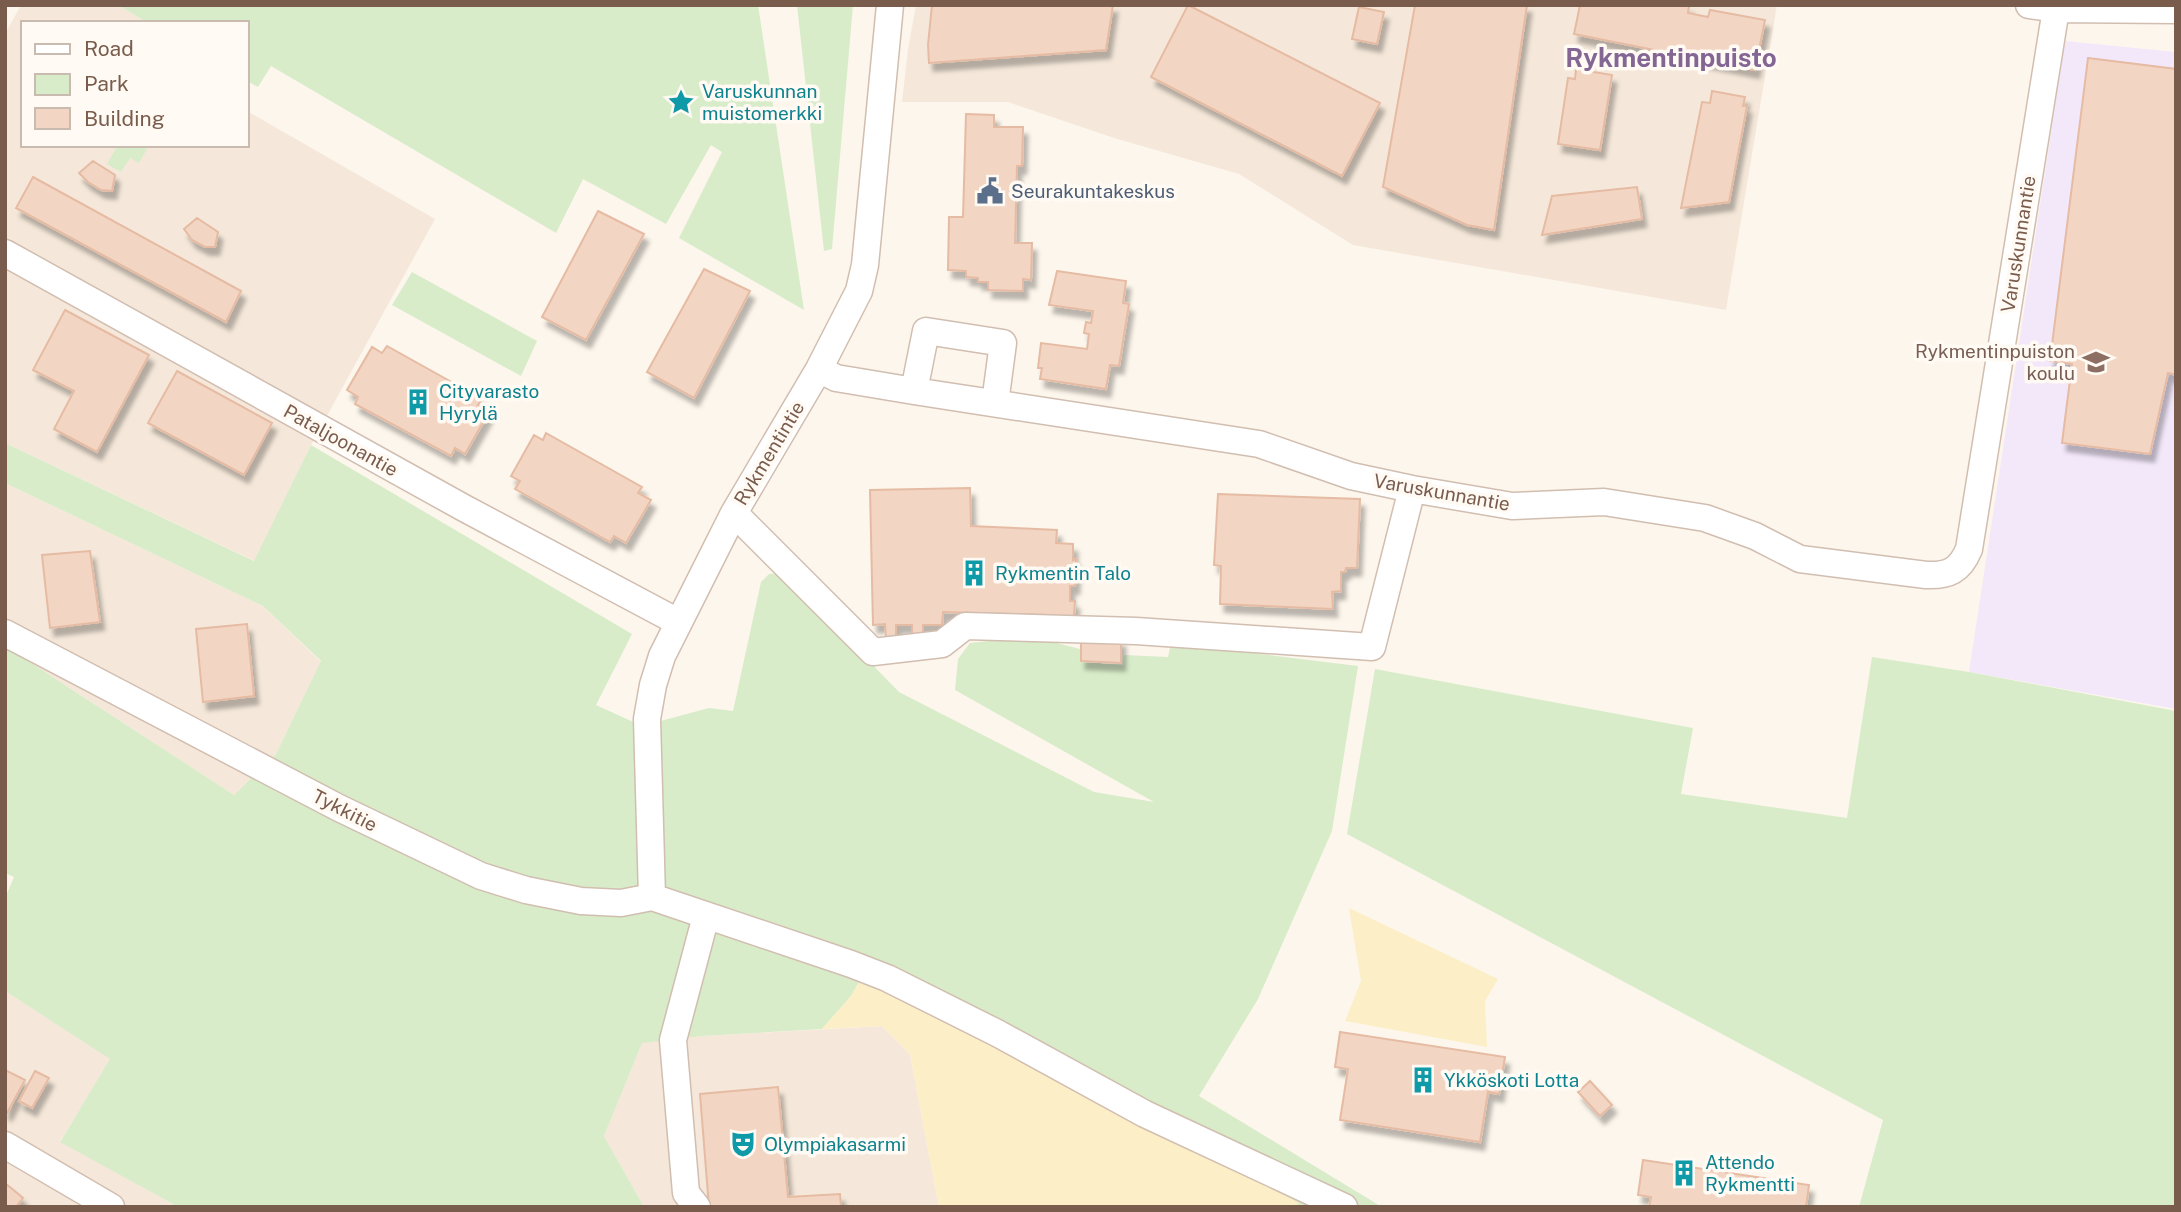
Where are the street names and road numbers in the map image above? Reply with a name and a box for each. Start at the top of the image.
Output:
street label: Varuskunnantie [1996,174,2040,314]
street label: Rykmentintie [729,397,809,509]
street label: Pataljoonantie [280,400,402,480]
street label: Varuskunnantie [1372,469,1512,515]
street label: Tykkitie [309,784,381,836]

